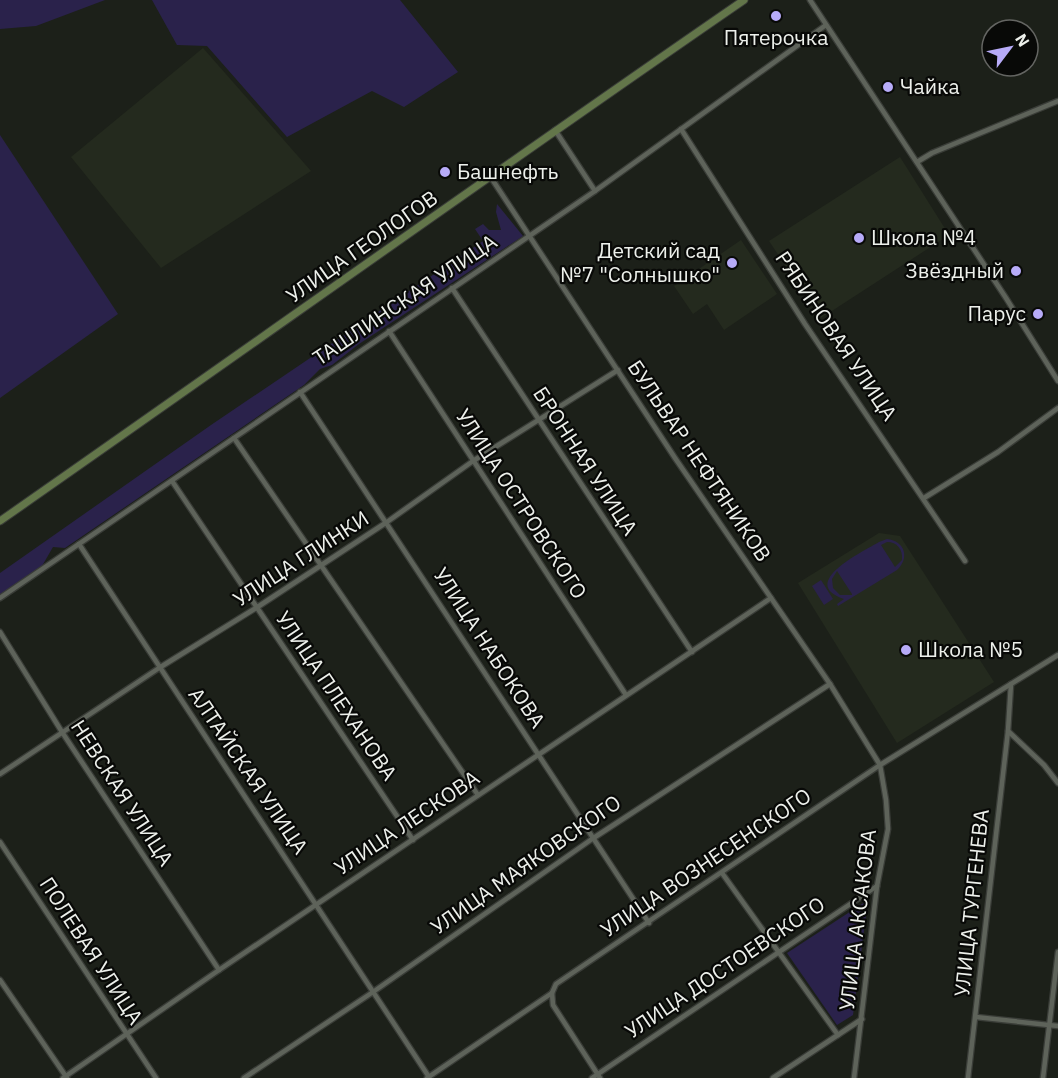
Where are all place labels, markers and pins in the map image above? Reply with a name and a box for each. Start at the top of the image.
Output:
marker: Пятерочка [769,9,783,23]
place label: Пятерочка [724,23,828,51]
place label: Чайка [900,72,960,100]
marker: Чайка [881,80,895,94]
place label: Башнефть [457,157,559,185]
marker: Башнефть [438,165,452,179]
place label: Школа №4 [871,223,976,251]
marker: Школа №4 [852,231,866,245]
place label: Детский сад №7 "Солнышко" [560,236,720,288]
marker: Детский сад №7 "Солнышко" [725,256,739,270]
place label: Звёздный [905,256,1004,284]
marker: Звёздный [1009,264,1023,278]
place label: Парус [967,299,1026,327]
marker: Парус [1031,307,1045,321]
place label: Школа №5 [918,635,1023,663]
marker: Школа №5 [899,643,913,657]

